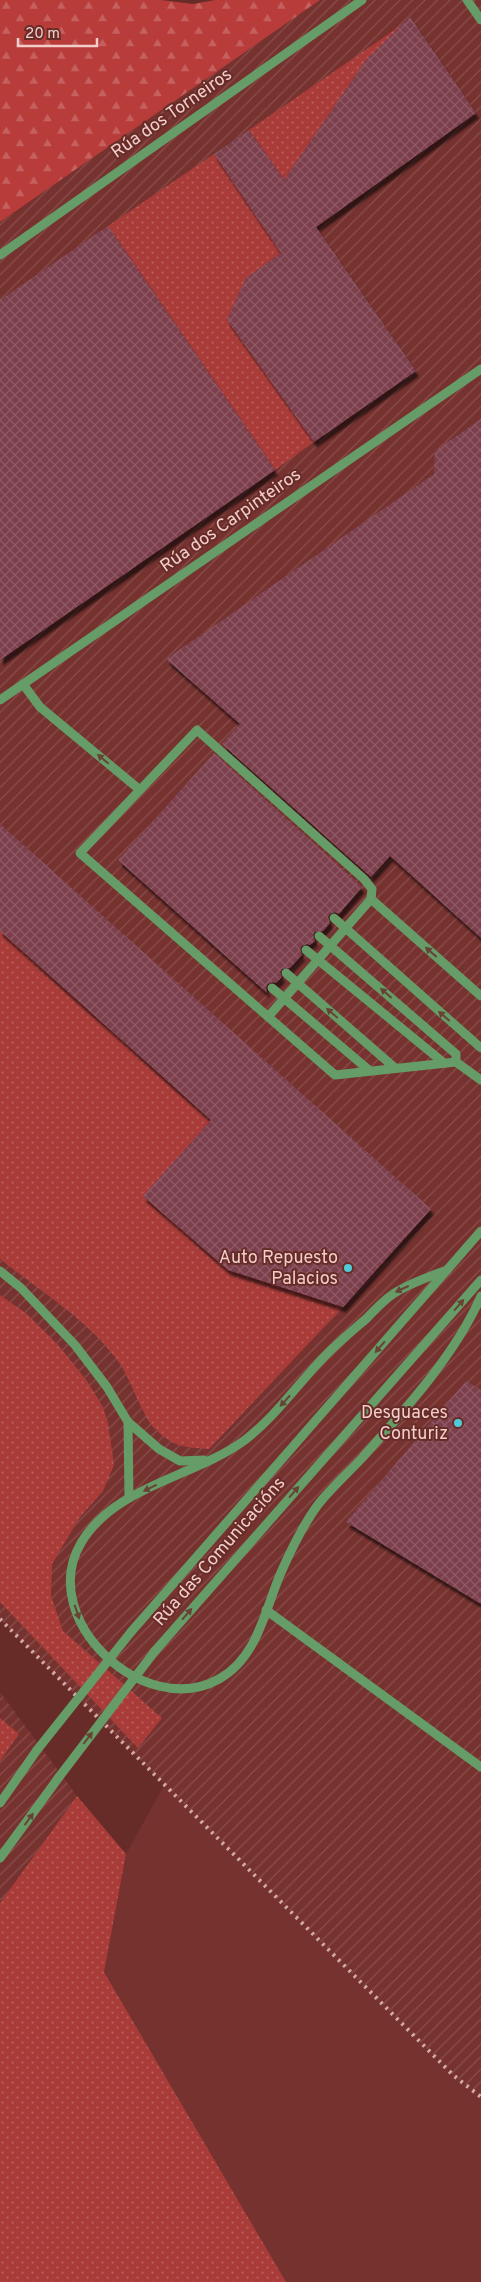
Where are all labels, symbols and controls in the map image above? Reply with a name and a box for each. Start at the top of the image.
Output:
scale bar [18,15,96,47]
text: 20 m [25,25,60,44]
street label: Rúa dos Torneiros [107,64,237,164]
street label: Rúa dos Carpinteiros [156,464,306,578]
one-way arrow [97,753,109,765]
one-way arrow [426,946,438,958]
one-way arrow [380,987,392,999]
one-way arrow [325,1008,338,1019]
one-way arrow [439,1010,451,1022]
place label: Auto Repuesto Palacios [219,1247,338,1291]
marker: Auto Repuesto Palacios [342,1262,354,1274]
one-way arrow [395,1285,409,1293]
one-way arrow [454,1298,465,1311]
one-way arrow [375,1340,386,1353]
one-way arrow [279,1394,291,1406]
place label: Desguaces Conturiz [361,1402,448,1446]
marker: Desguaces Conturiz [452,1417,464,1429]
street label: Rúa das Comunicacións [149,1473,291,1631]
one-way arrow [143,1484,157,1492]
one-way arrow [288,1487,300,1499]
one-way arrow [73,1605,81,1620]
one-way arrow [181,1609,193,1621]
one-way arrow [83,1732,94,1745]
one-way arrow [24,1812,34,1826]

